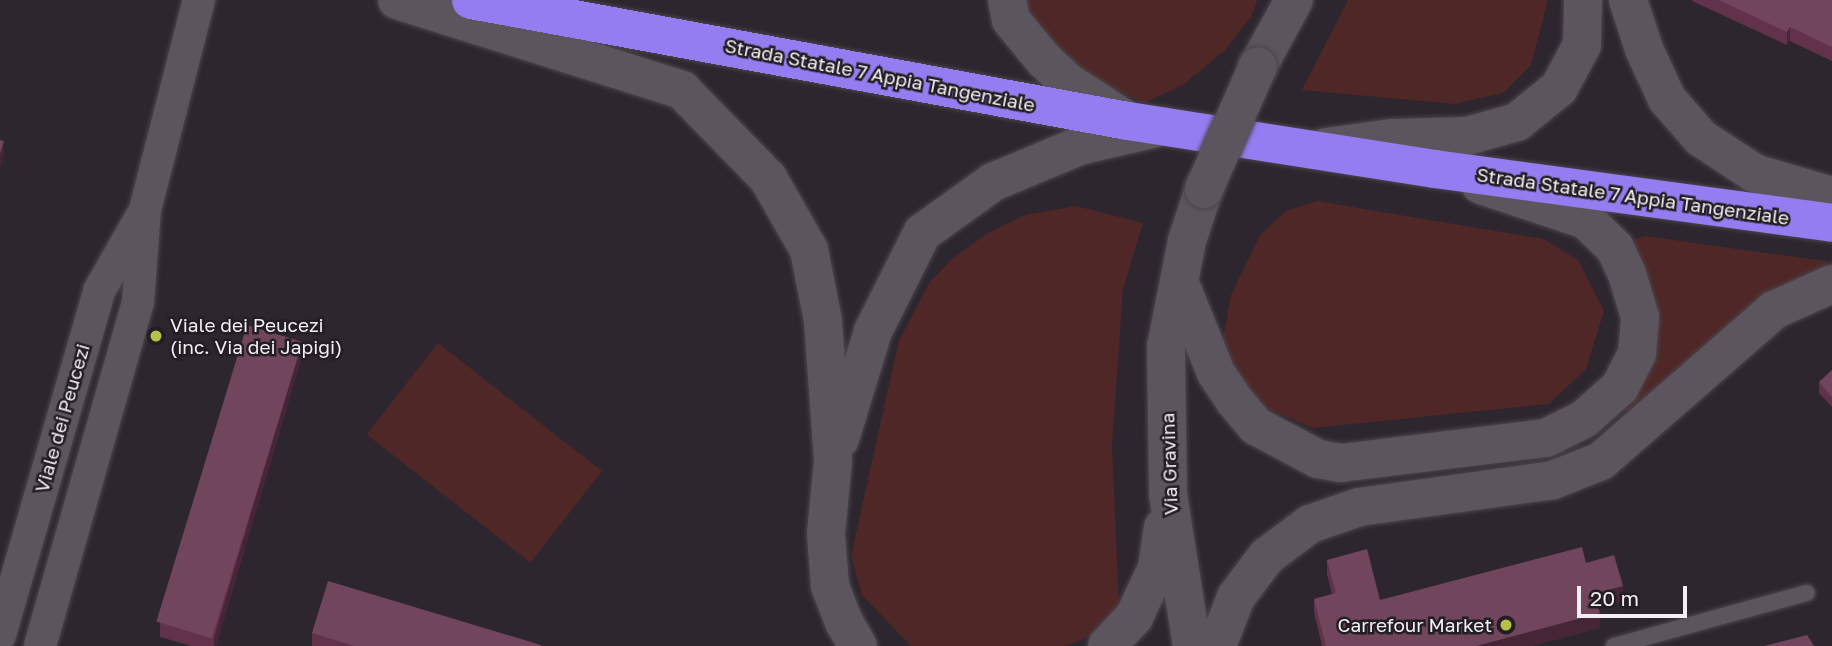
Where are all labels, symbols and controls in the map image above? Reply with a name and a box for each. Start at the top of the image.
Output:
street label: Strada Statale 7 Appia Tangenziale [723,34,1037,116]
street label: Strada Statale 7 Appia Tangenziale [1475,163,1791,229]
place label: Viale dei Peucezi (inc. Via dei Japigi) [170,314,342,358]
marker: Viale dei Peucezi (inc. Via dei Japigi) [148,328,164,344]
street label: Viale dei Peucezi [30,341,94,495]
street label: Via Gravina [1156,412,1182,516]
scale bar [1580,572,1690,616]
text: 20 m [1590,585,1639,611]
place label: Carrefour Market [1338,614,1492,636]
marker: Carrefour Market [1498,617,1514,633]

